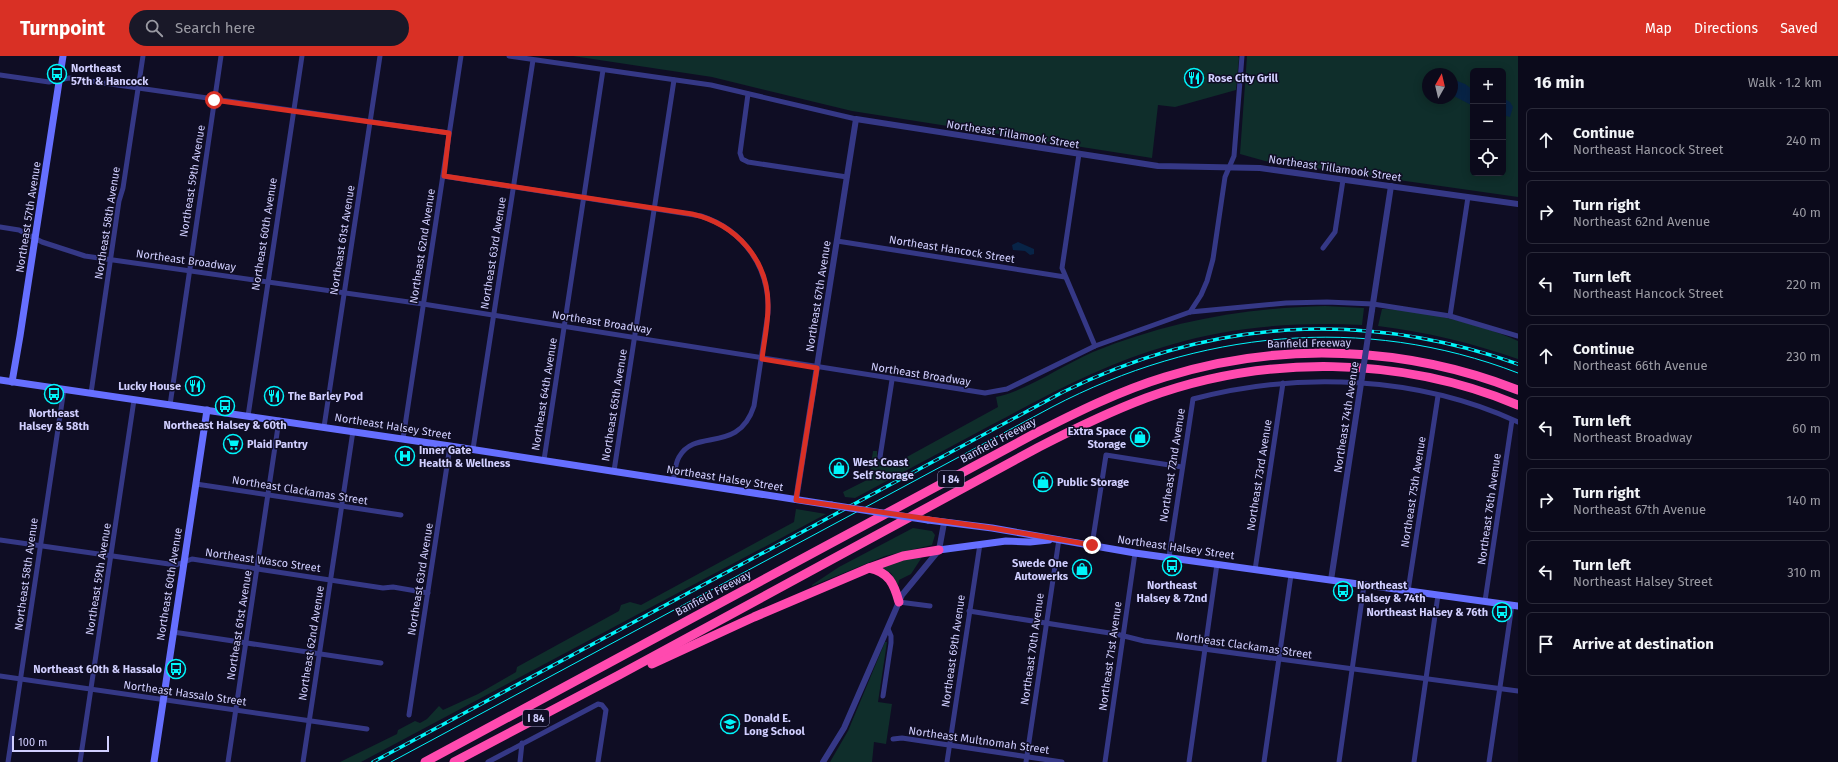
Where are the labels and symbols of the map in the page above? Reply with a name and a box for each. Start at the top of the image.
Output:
place label: Northeast 57th & Hancock [71,62,149,88]
bus stop icon: Northeast 57th & Hancock [46,63,68,85]
restaurant icon: Rose City Grill [1183,67,1205,89]
north arrow [1422,68,1458,104]
place label: Rose City Grill [1208,72,1279,85]
route start [205,91,223,109]
street label: Northeast Tillamook Street [946,118,1080,151]
street label: Northeast 59th Avenue [177,124,208,238]
street label: Northeast Tillamook Street [1268,153,1402,184]
street label: Northeast 57th Avenue [13,161,44,274]
street label: Northeast 58th Avenue [92,166,123,280]
street label: Northeast 60th Avenue [249,177,280,292]
street label: Northeast 61st Avenue [327,184,358,296]
street label: Northeast 62nd Avenue [407,188,438,304]
street label: Northeast 63rd Avenue [478,196,509,310]
street label: Northeast Hancock Street [888,233,1016,266]
street label: Northeast 67th Avenue [803,239,834,353]
street label: Northeast Broadway [135,247,237,274]
street label: Northeast Broadway [551,308,653,337]
street label: Banfield Freeway [1267,336,1352,351]
street label: Northeast 64th Avenue [529,337,560,451]
street label: Northeast 65th Avenue [599,348,630,462]
street label: Northeast Broadway [870,360,972,389]
street label: Northeast 74th Avenue [1331,360,1362,474]
restaurant icon: Lucky House [184,375,206,397]
place label: Lucky House [118,380,181,393]
bus stop icon: Northeast Halsey & 58th [43,383,65,405]
restaurant icon: The Barley Pod [263,385,285,407]
place label: The Barley Pod [288,390,363,403]
bus stop icon: Northeast Halsey & 60th [214,395,236,417]
place label: Northeast Halsey & 58th [19,407,89,433]
street label: Northeast 72nd Avenue [1157,407,1188,523]
street label: Northeast Halsey Street [334,411,452,442]
street label: Banfield Freeway [958,415,1039,466]
street label: Northeast 73rd Avenue [1244,418,1275,532]
place label: Northeast Halsey & 60th [163,419,287,432]
place label: Extra Space Storage [1068,425,1126,451]
shop icon: Extra Space Storage [1129,426,1151,448]
supermarket icon: Plaid Pantry [222,433,244,455]
street label: Northeast 75th Avenue [1398,436,1429,549]
place label: Plaid Pantry [247,438,308,451]
place label: Inner Gate Health & Wellness [419,444,511,470]
hospital icon: Inner Gate Health & Wellness [394,445,416,467]
street label: Northeast 76th Avenue [1475,452,1504,566]
place label: West Coast Self Storage [853,456,914,482]
shop icon: West Coast Self Storage [828,457,850,479]
street label: Northeast Halsey Street [666,463,784,494]
road number: I 84 [938,471,964,487]
shop icon: Public Storage [1032,471,1054,493]
street label: Northeast Clackamas Street [231,473,369,508]
place label: Public Storage [1057,476,1129,489]
street label: Northeast 58th Avenue [12,517,41,631]
street label: Northeast 59th Avenue [83,522,114,636]
street label: Northeast 63rd Avenue [405,522,436,636]
street label: Northeast 60th Avenue [154,527,185,642]
street label: Northeast Halsey Street [1116,533,1235,562]
route end [1083,536,1101,554]
street label: Northeast Wasco Street [204,546,321,575]
bus stop icon: Northeast Halsey & 72nd [1161,555,1183,577]
place label: Swede One Autowerks [1012,557,1069,583]
shop icon: Swede One Autowerks [1071,558,1093,580]
street label: Banfield Freeway [673,568,754,619]
street label: Northeast 61st Avenue [224,569,255,681]
place label: Northeast Halsey & 72nd [1137,579,1207,605]
place label: Northeast Halsey & 74th [1357,579,1426,605]
bus stop icon: Northeast Halsey & 74th [1332,580,1354,602]
street label: Northeast 62nd Avenue [296,585,327,701]
street label: Northeast 70th Avenue [1018,592,1047,706]
street label: Northeast 69th Avenue [939,594,968,708]
street label: Northeast 71st Avenue [1096,601,1125,712]
bus stop icon: Northeast Halsey & 76th [1491,601,1513,623]
place label: Northeast Halsey & 76th [1366,606,1488,619]
street label: Northeast Clackamas Street [1175,629,1313,662]
bus stop icon: Northeast 60th & Hassalo [165,658,187,680]
place label: Northeast 60th & Hassalo [33,663,163,676]
street label: Northeast Hassalo Street [123,678,247,709]
road number: I 84 [523,710,549,726]
place label: Donald E. Long School [744,712,806,738]
school or university icon: Donald E. Long School [719,713,741,735]
street label: Northeast Multnomah Street [908,724,1050,757]
scale bar [12,734,109,753]

